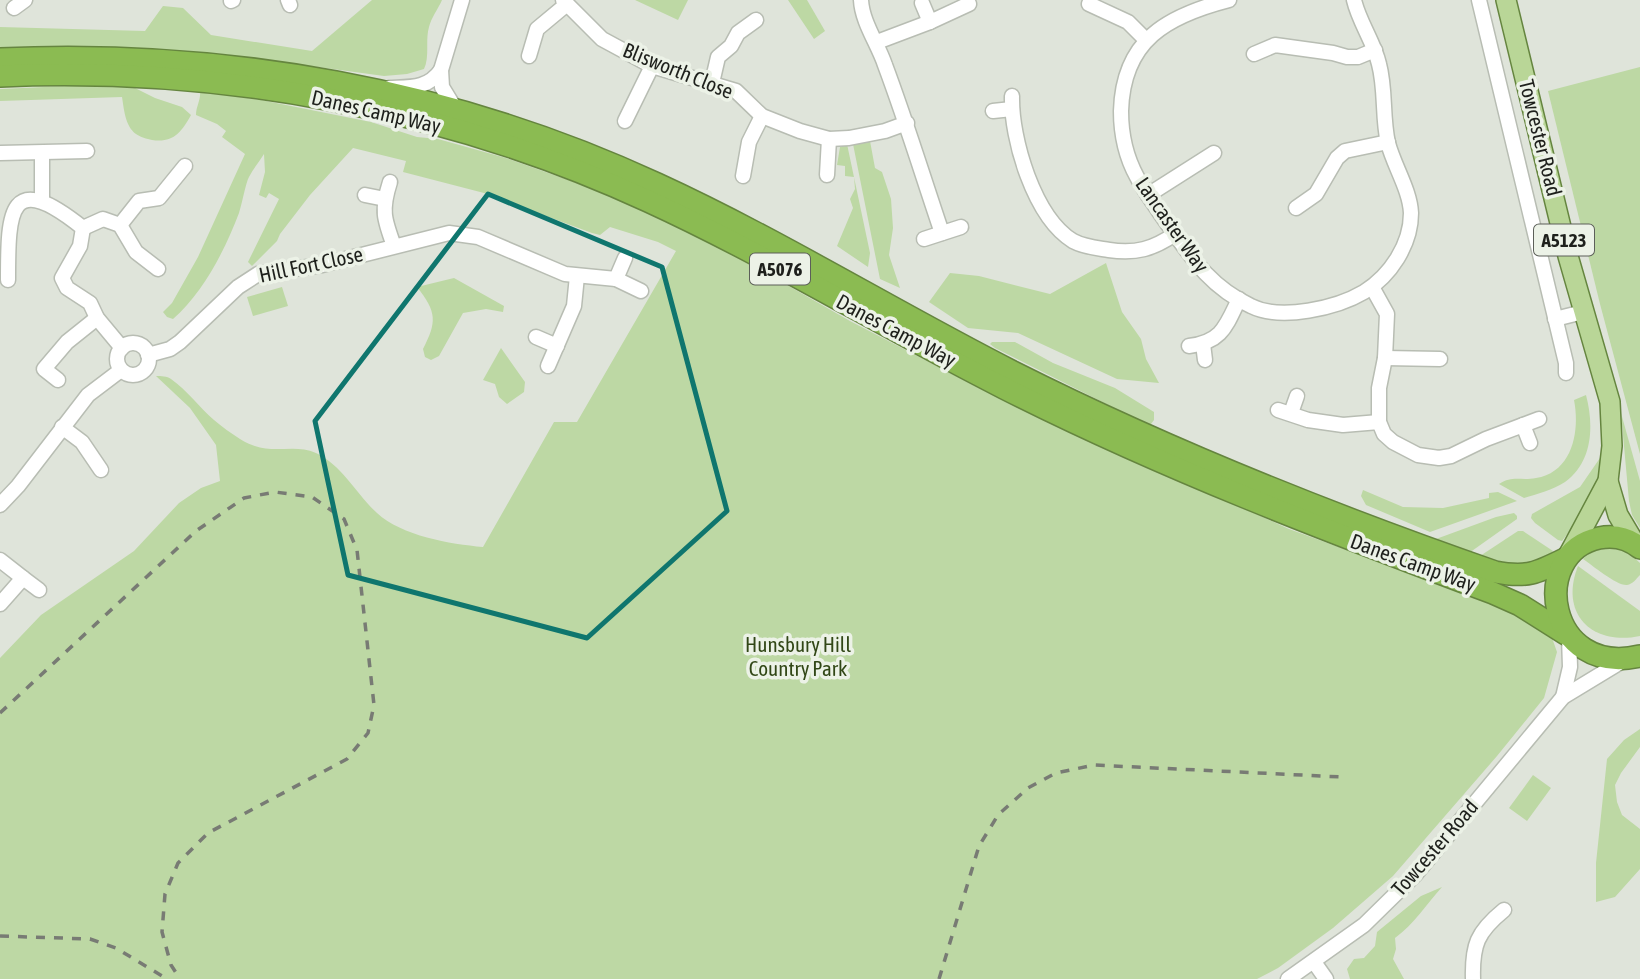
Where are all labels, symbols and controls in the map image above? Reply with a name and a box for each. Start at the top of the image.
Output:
street label: Blisworth Close [620,37,737,103]
street label: Towcester Road [1515,77,1567,198]
street label: Danes Camp Way [309,85,443,138]
street label: Lancaster Way [1131,172,1215,277]
road number: A5123 [1534,224,1594,256]
street label: Hill Fort Close [257,241,365,287]
road number: A5076 [750,254,810,284]
street label: Danes Camp Way [833,289,961,372]
street label: Danes Camp Way [1347,528,1480,596]
park label: Hunsbury Hill Country Park [745,632,851,680]
street label: Towcester Road [1386,794,1482,900]

